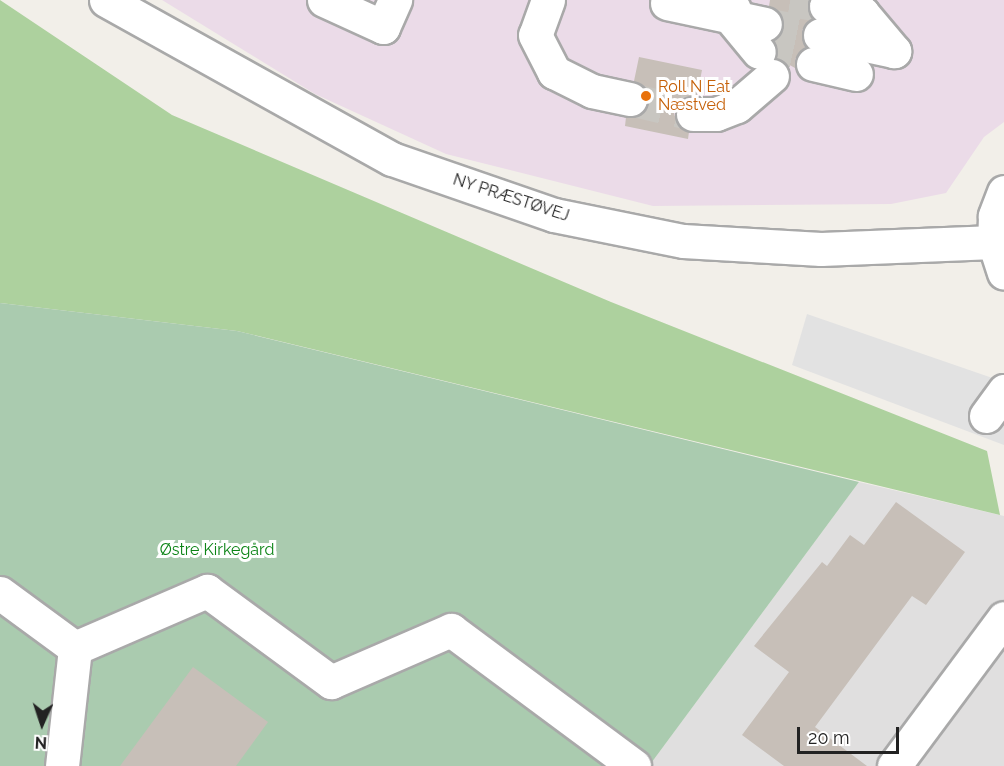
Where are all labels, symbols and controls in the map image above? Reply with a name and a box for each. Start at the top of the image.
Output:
place label: Roll N Eat Næstved [658,77,731,115]
marker: Roll N Eat Næstved [639,89,653,103]
street label: NY PRÆSTØVEJ [450,170,572,226]
park label: Østre Kirkegård [160,540,274,560]
north arrow [12,694,72,754]
scale bar [800,715,902,753]
text: 20 m [808,727,850,748]
text: N [34,733,48,752]

